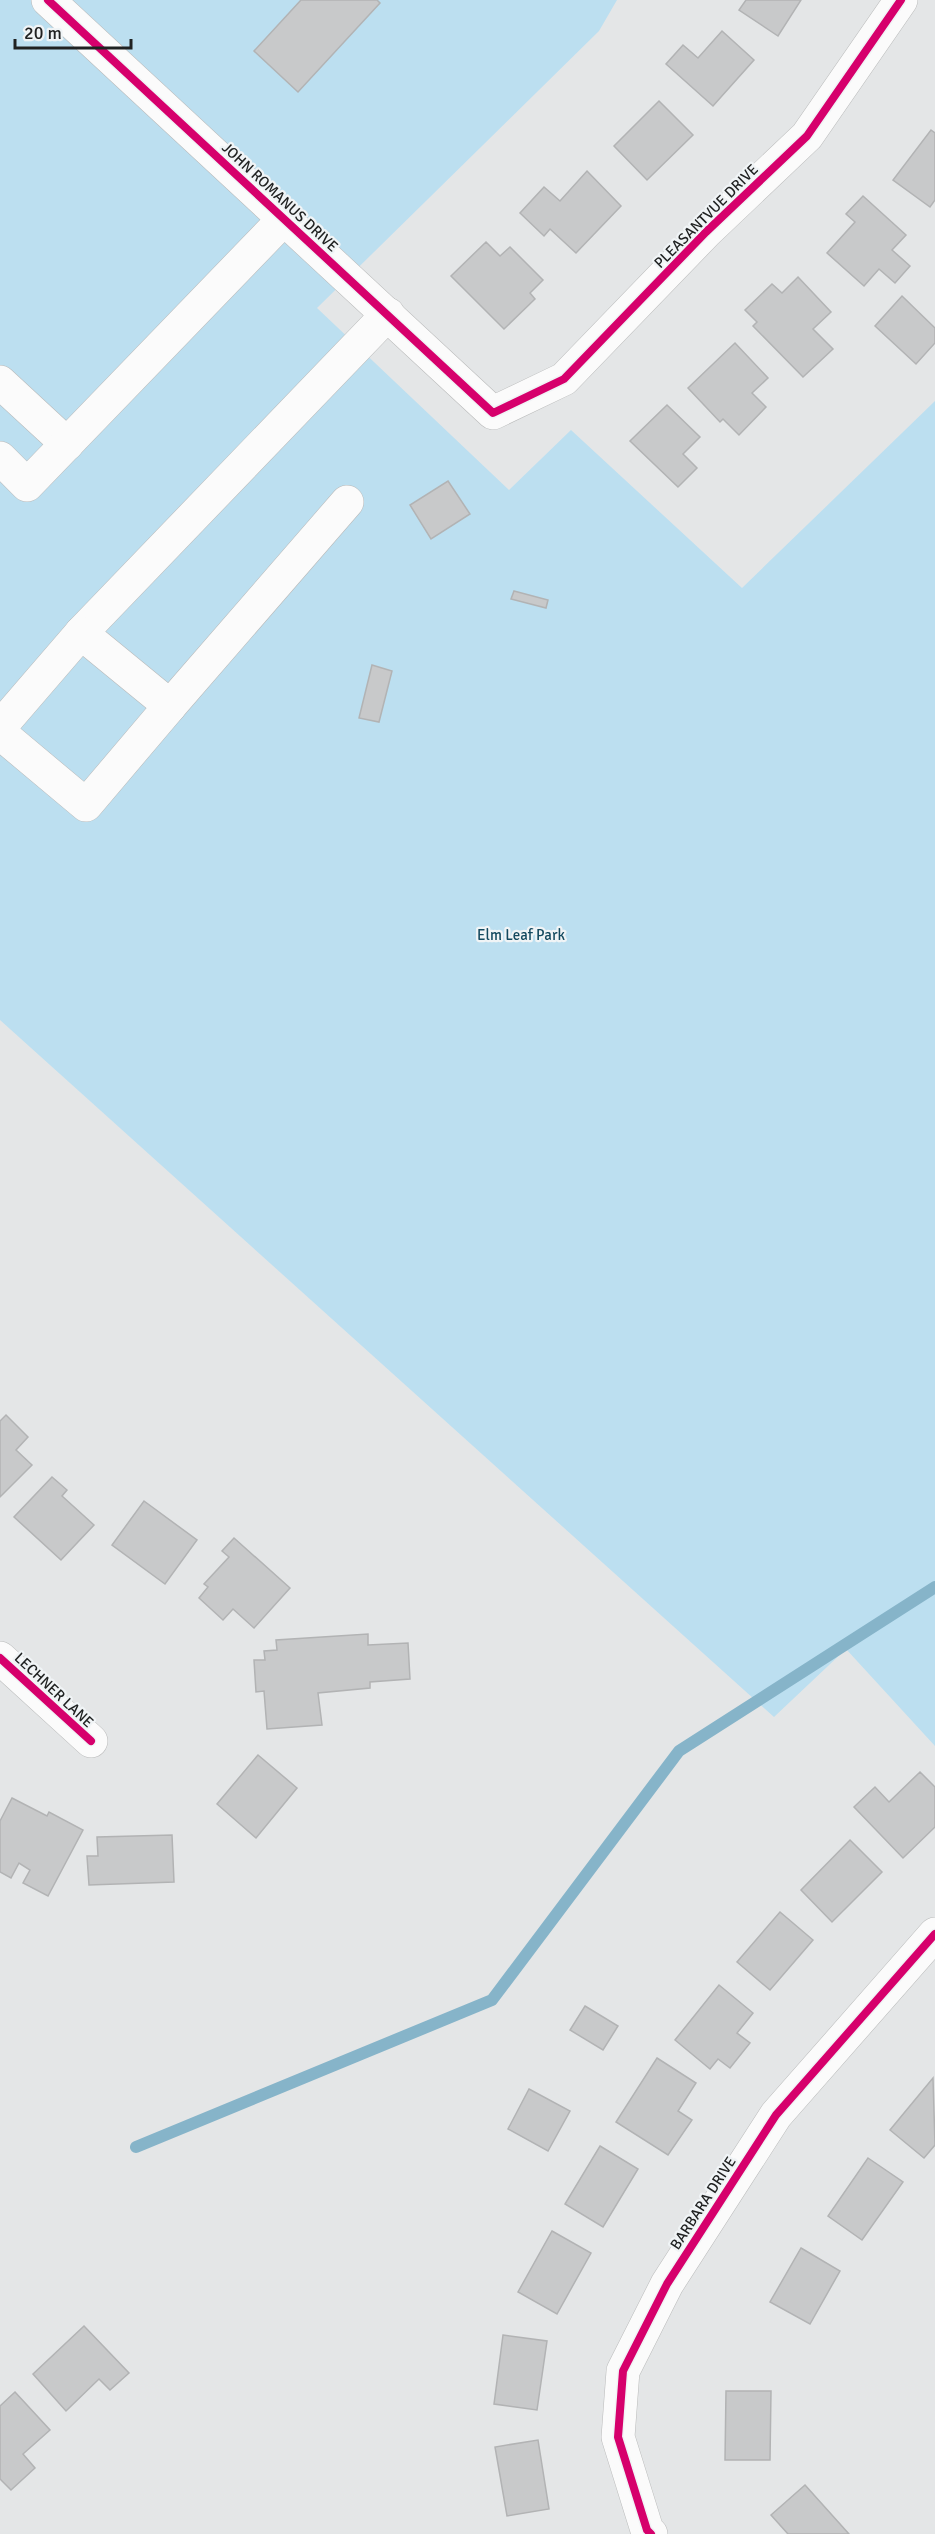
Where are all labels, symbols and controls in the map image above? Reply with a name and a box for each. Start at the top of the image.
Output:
scale bar [15,12,130,50]
text: 20 m [24,22,62,44]
street label: JOHN ROMANUS DRIVE [218,139,342,255]
street label: PLEASANTVUE DRIVE [650,160,762,272]
park label: Elm Leaf Park [477,926,565,944]
street label: LECHNER LANE [11,1649,97,1731]
street label: BARBARA DRIVE [666,2153,740,2253]

